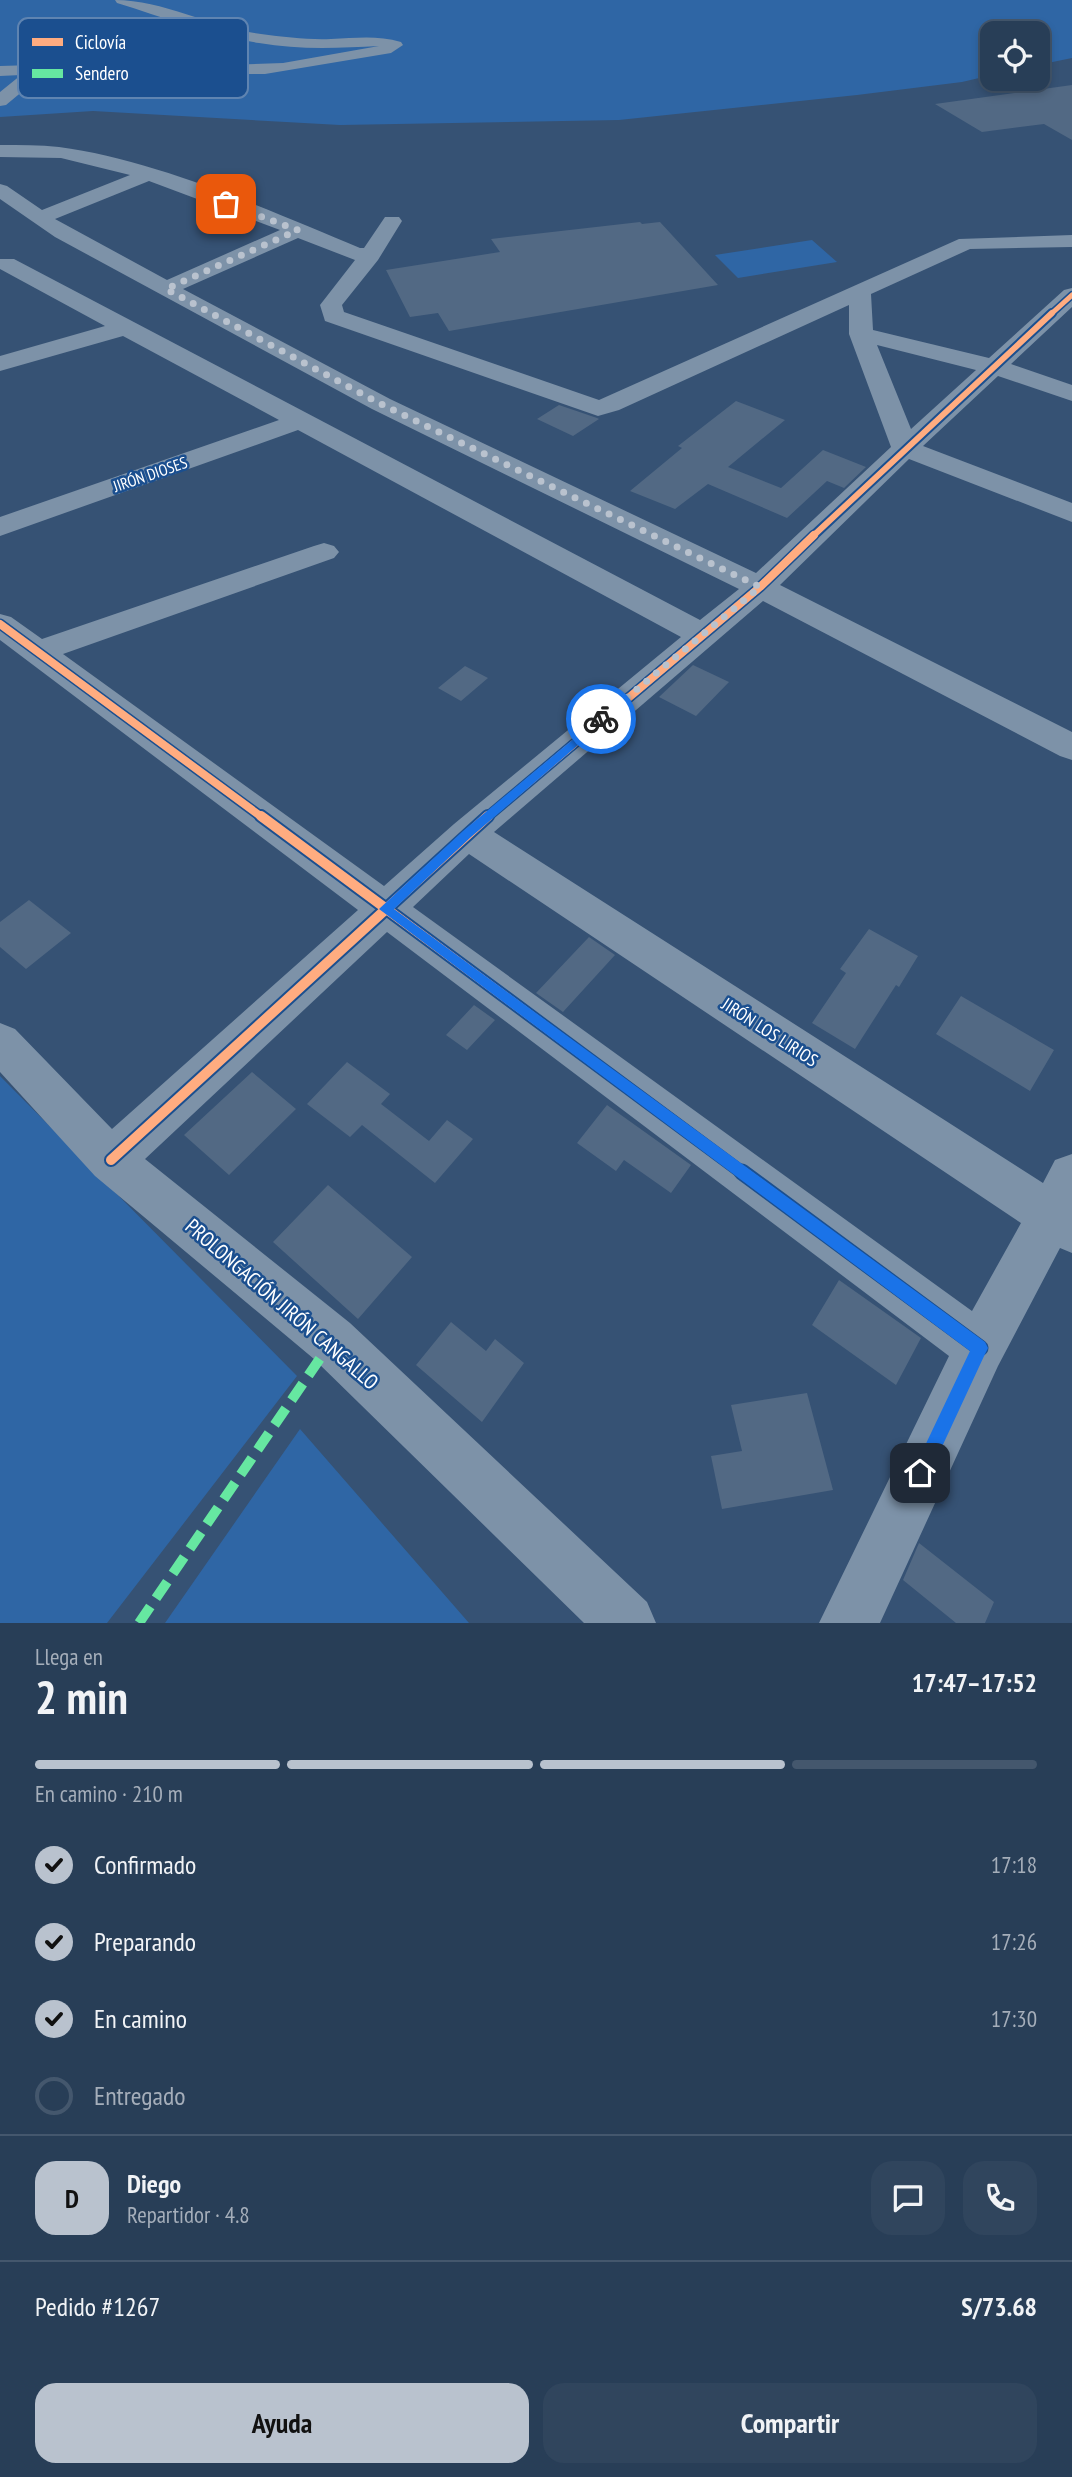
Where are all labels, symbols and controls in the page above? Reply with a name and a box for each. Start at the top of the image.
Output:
legend [18,18,248,98]
map controls [980,21,1050,91]
button: locate [980,21,1050,91]
text: Ciclovía [75,30,126,54]
text: Sendero [75,61,129,85]
pin [196,174,256,234]
icon: bag [207,185,245,223]
street label: JIRÓN DIOSES [109,452,190,496]
courier [566,684,636,754]
icon: bike [582,700,620,738]
street label: JIRÓN LOS LIRIOS [717,992,823,1072]
street label: PROLONGACIÓN JIRÓN CANGALLO [180,1213,384,1395]
pin [890,1443,950,1503]
icon: home [901,1454,939,1492]
text: Llega en [35,1642,103,1671]
text: 17:47–17:52 [912,1666,1037,1699]
text: 2 min [35,1667,128,1727]
text: En camino · 210 m [35,1779,183,1808]
icon: check [35,1846,73,1884]
text: Confirmado [94,1848,196,1881]
text: 17:18 [991,1850,1037,1879]
icon: check [35,1923,73,1961]
text: Preparando [94,1925,196,1958]
text: 17:26 [991,1927,1037,1956]
icon: check [35,2000,73,2038]
text: En camino [94,2002,187,2035]
text: 17:30 [991,2004,1037,2033]
text: Entregado [94,2079,186,2112]
button: chat [871,2161,945,2235]
button: phone [963,2161,1037,2235]
text: Diego [127,2167,181,2200]
text: D [65,2182,79,2215]
text: Repartidor · 4.8 [127,2200,250,2229]
text: Pedido #1267 [35,2290,160,2323]
text: S/73.68 [961,2290,1037,2323]
button: Ayuda [35,2383,529,2463]
button: Compartir [543,2383,1037,2463]

